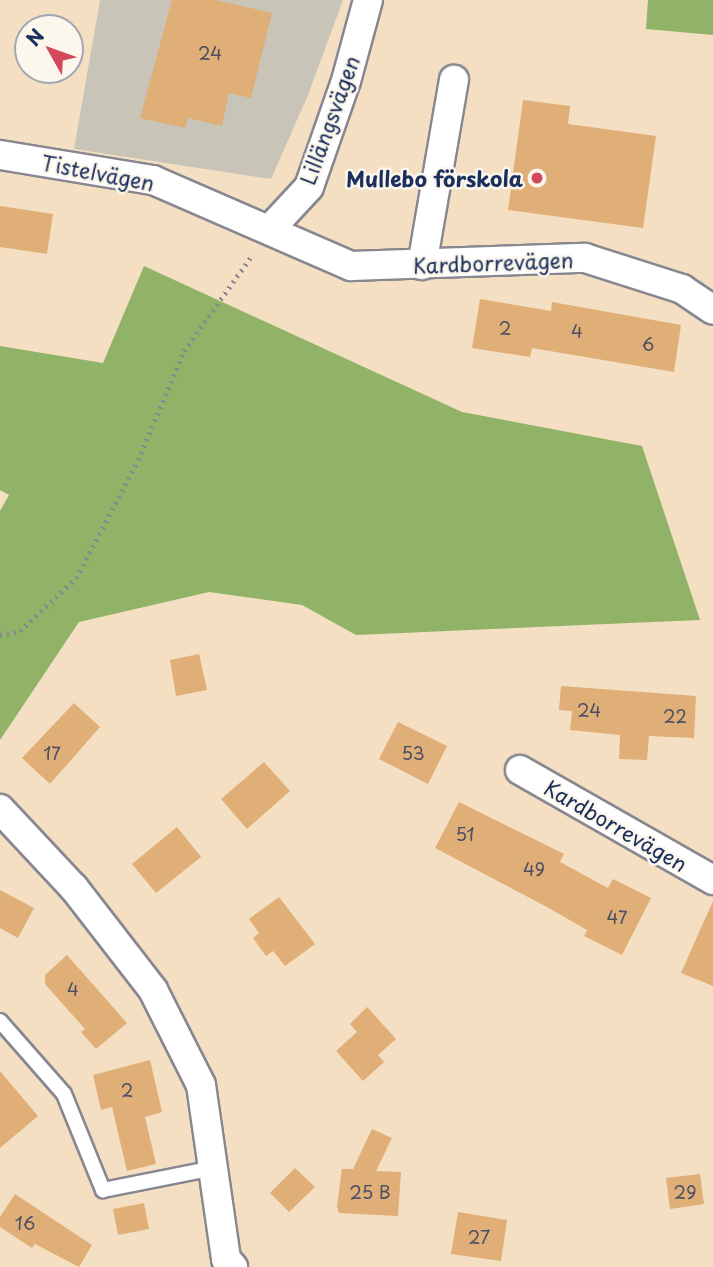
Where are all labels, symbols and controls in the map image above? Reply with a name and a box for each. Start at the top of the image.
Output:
north arrow [14,14,84,84]
text: N [19,22,50,52]
house number: 24 [198,42,222,64]
street label: Lillängsvägen [294,52,364,188]
street label: Tistelvägen [39,149,157,195]
place label: Mullebo förskola [347,165,523,191]
marker: Mullebo förskola [529,170,545,186]
street label: Kardborrevägen [412,247,574,277]
house number: 2 [499,317,511,339]
house number: 4 [571,320,583,342]
house number: 6 [642,333,654,355]
house number: 24 [577,699,601,721]
house number: 22 [663,705,687,727]
house number: 17 [43,742,61,764]
house number: 53 [401,742,425,764]
street label: Kardborrevägen [540,774,692,876]
house number: 51 [455,823,475,845]
house number: 49 [523,858,545,880]
house number: 47 [606,906,628,928]
house number: 4 [67,978,79,1000]
house number: 2 [121,1079,133,1101]
house number: 25 B [349,1181,391,1203]
house number: 29 [674,1181,696,1203]
house number: 16 [15,1212,35,1234]
house number: 27 [468,1226,490,1248]

